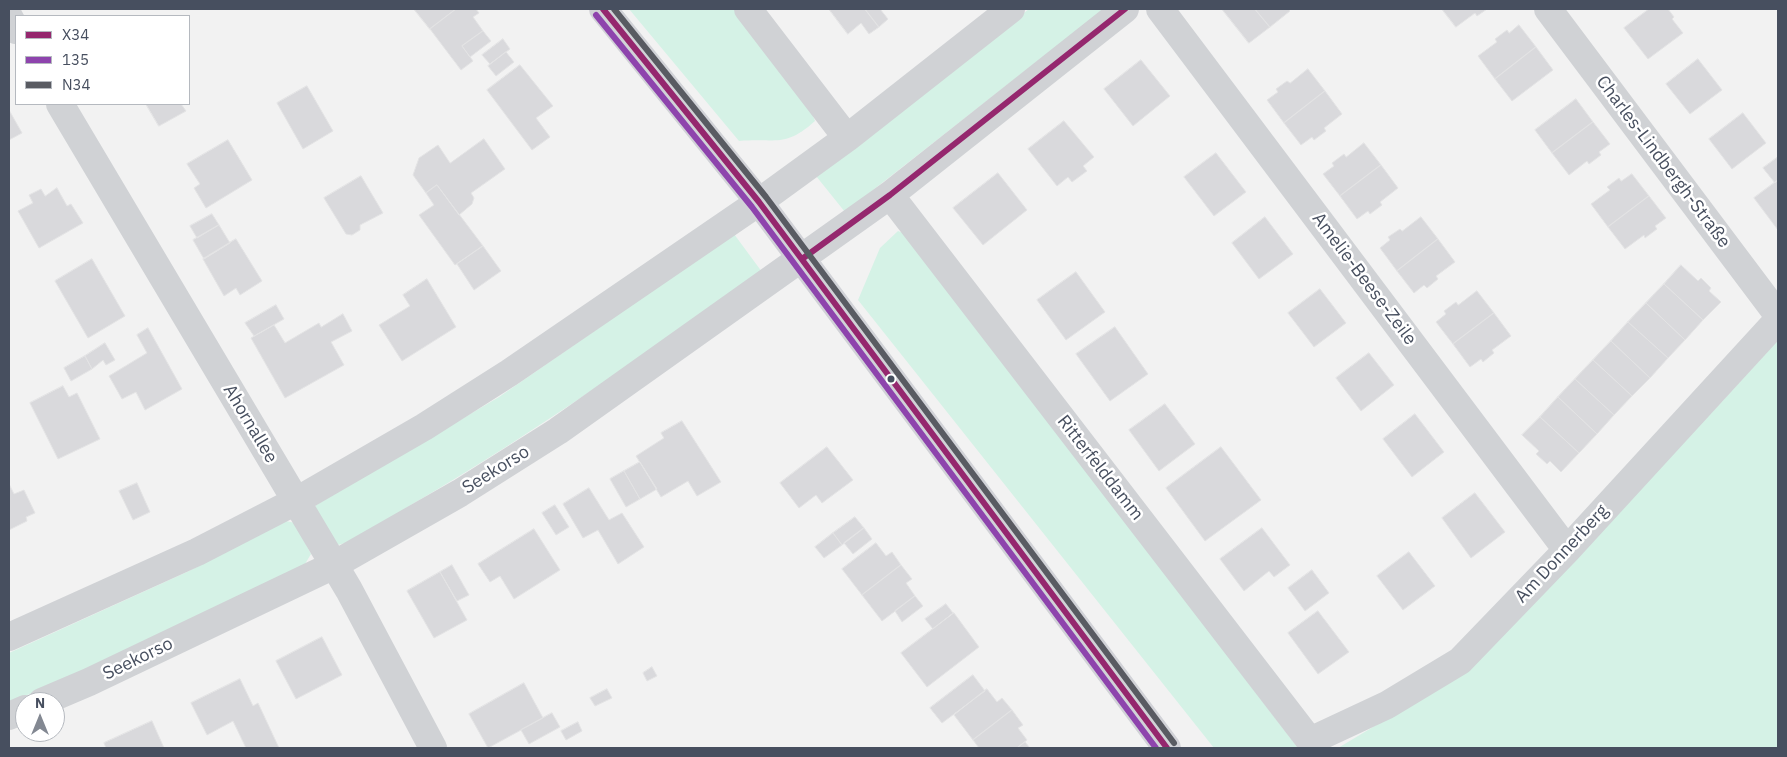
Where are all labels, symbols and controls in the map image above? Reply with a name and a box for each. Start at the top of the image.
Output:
legend [15,15,190,105]
text: X34 [62,25,89,44]
text: 135 [62,50,89,69]
street label: Charles-Lindbergh-Straße [1591,72,1735,252]
text: N34 [62,75,91,94]
street label: Amelie-Beese-Zeile [1307,209,1421,349]
unlabelled marker [886,374,896,384]
street label: Ahornallee [218,381,282,467]
street label: Ritterfelddamm [1052,411,1148,525]
street label: Seekorso [459,441,533,499]
street label: Am Donnerberg [1511,500,1613,608]
street label: Seekorso [100,633,176,685]
north arrow [15,692,65,742]
text: N [35,694,45,712]

